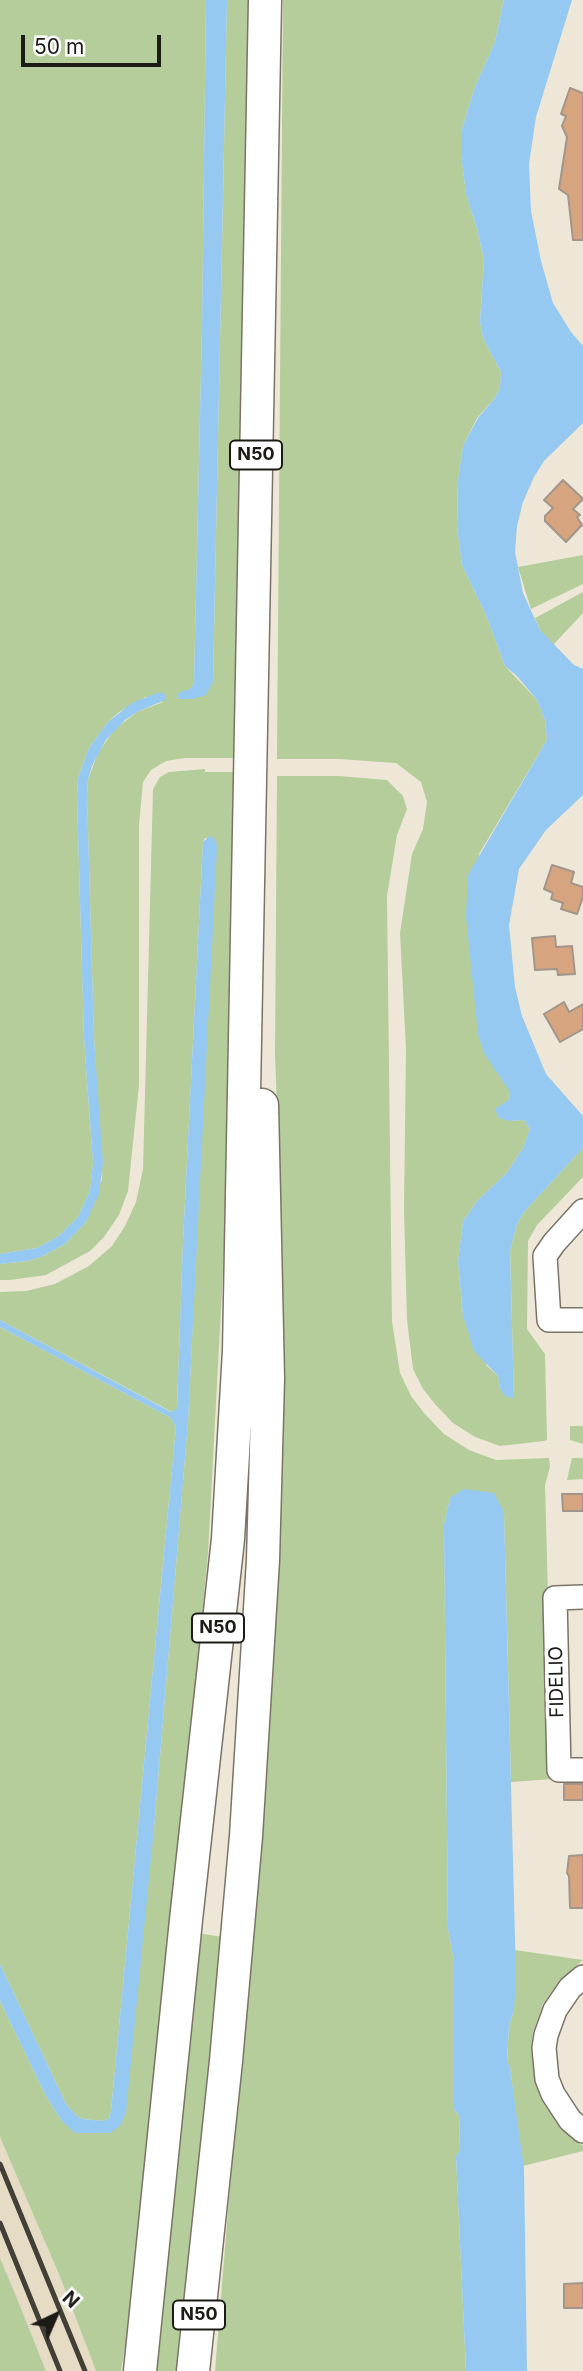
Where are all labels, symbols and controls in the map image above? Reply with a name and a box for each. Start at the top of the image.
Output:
scale bar [24,21,164,65]
text: 50 m [34,34,84,59]
road number: N50 [230,440,282,470]
road number: N50 [192,1614,244,1643]
street label: FIDELIO [545,1646,569,1718]
north arrow [21,2280,91,2350]
text: N [58,2286,84,2313]
road number: N50 [173,2300,225,2330]

